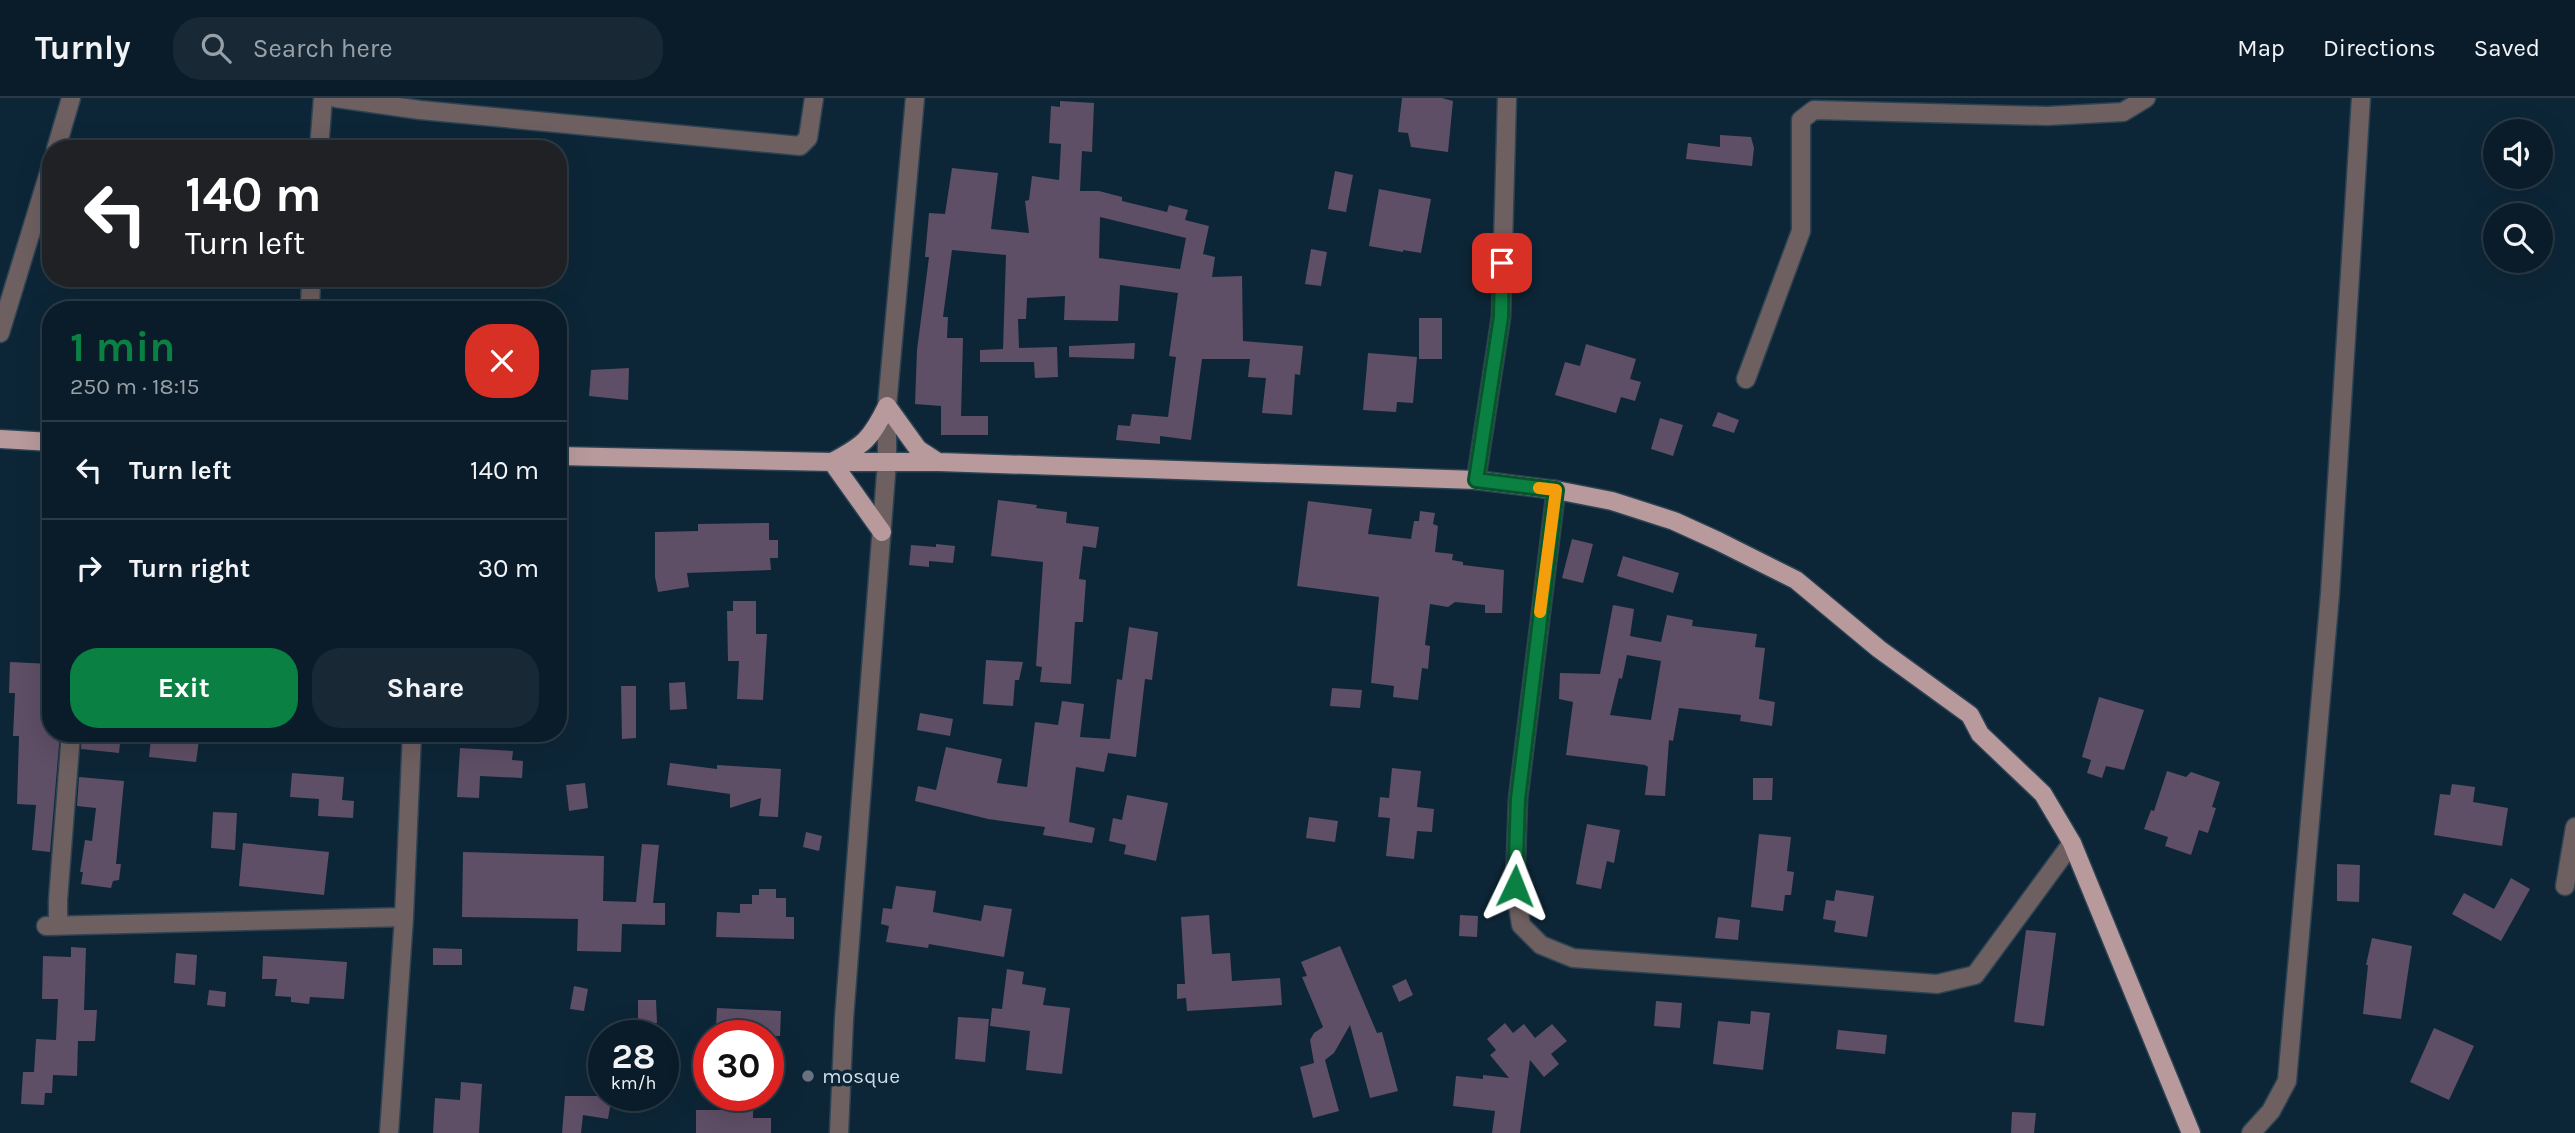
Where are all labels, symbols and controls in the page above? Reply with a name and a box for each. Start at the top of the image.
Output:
search box [173,17,663,80]
text: Turnly [35,29,131,67]
icon: search [197,29,235,67]
text: Search here [253,33,393,64]
text: Map [2237,34,2285,62]
text: Directions [2323,34,2436,62]
text: Saved [2474,34,2540,62]
map controls [2483,119,2553,273]
button: sound [2483,119,2553,189]
text: 140 m [185,166,322,223]
icon: left [70,168,161,259]
button: search [2483,203,2553,273]
text: Turn left [185,225,305,262]
pin [1472,233,1532,293]
icon: arrive [1483,244,1521,282]
text: 1 min [70,322,175,372]
button: close [465,324,539,398]
text: 250 m · 18:15 [70,373,200,400]
icon: left [70,451,108,489]
text: Turn left [129,455,231,486]
text: 140 m [470,455,539,486]
icon: right [70,549,108,587]
text: Turn right [129,553,250,584]
text: 30 m [478,553,539,584]
button: Exit [70,648,298,728]
button: Share [312,648,539,728]
position arrow [1478,849,1552,923]
speed limit sign: 30 [693,1020,784,1111]
text: 28 [612,1036,655,1077]
place label: mosque [822,1064,900,1088]
marker: mosque [800,1068,816,1084]
text: km/h [611,1072,656,1094]

